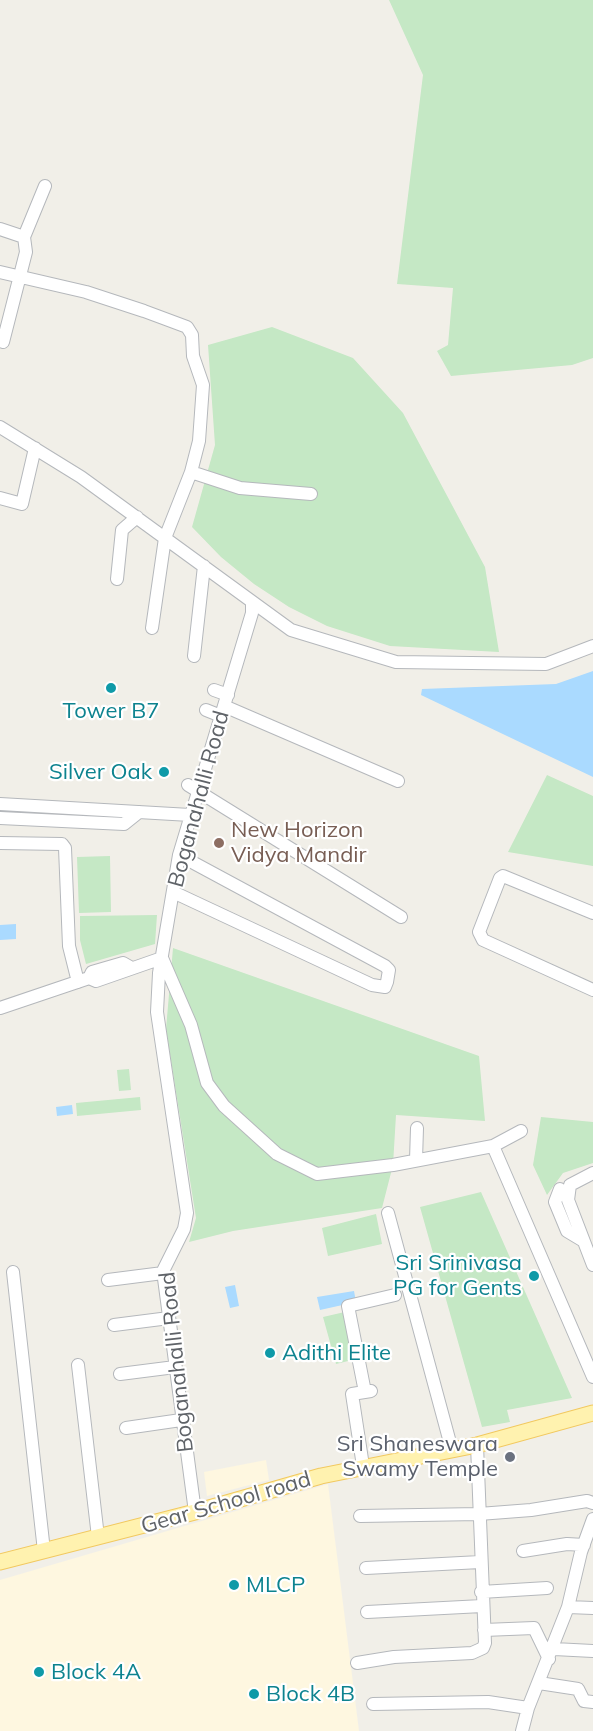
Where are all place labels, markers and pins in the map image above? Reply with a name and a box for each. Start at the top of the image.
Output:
marker: Tower B7 [104,681,118,695]
place label: Tower B7 [63,698,159,724]
place label: Silver Oak [49,759,152,785]
marker: Silver Oak [157,765,171,779]
place label: New Horizon Vidya Mandir [231,817,367,868]
marker: New Horizon Vidya Mandir [212,836,226,850]
place label: Sri Srinivasa PG for Gents [393,1250,522,1302]
marker: Sri Srinivasa PG for Gents [527,1269,541,1283]
place label: Adithi Elite [282,1340,391,1366]
marker: Adithi Elite [263,1346,277,1360]
place label: Sri Shaneswara Swamy Temple [337,1431,498,1482]
marker: Sri Shaneswara Swamy Temple [503,1450,517,1464]
place label: MLCP [246,1572,305,1598]
marker: MLCP [227,1578,241,1592]
place label: Block 4A [51,1659,141,1685]
marker: Block 4A [32,1665,46,1679]
place label: Block 4B [266,1681,355,1707]
marker: Block 4B [247,1687,261,1701]

